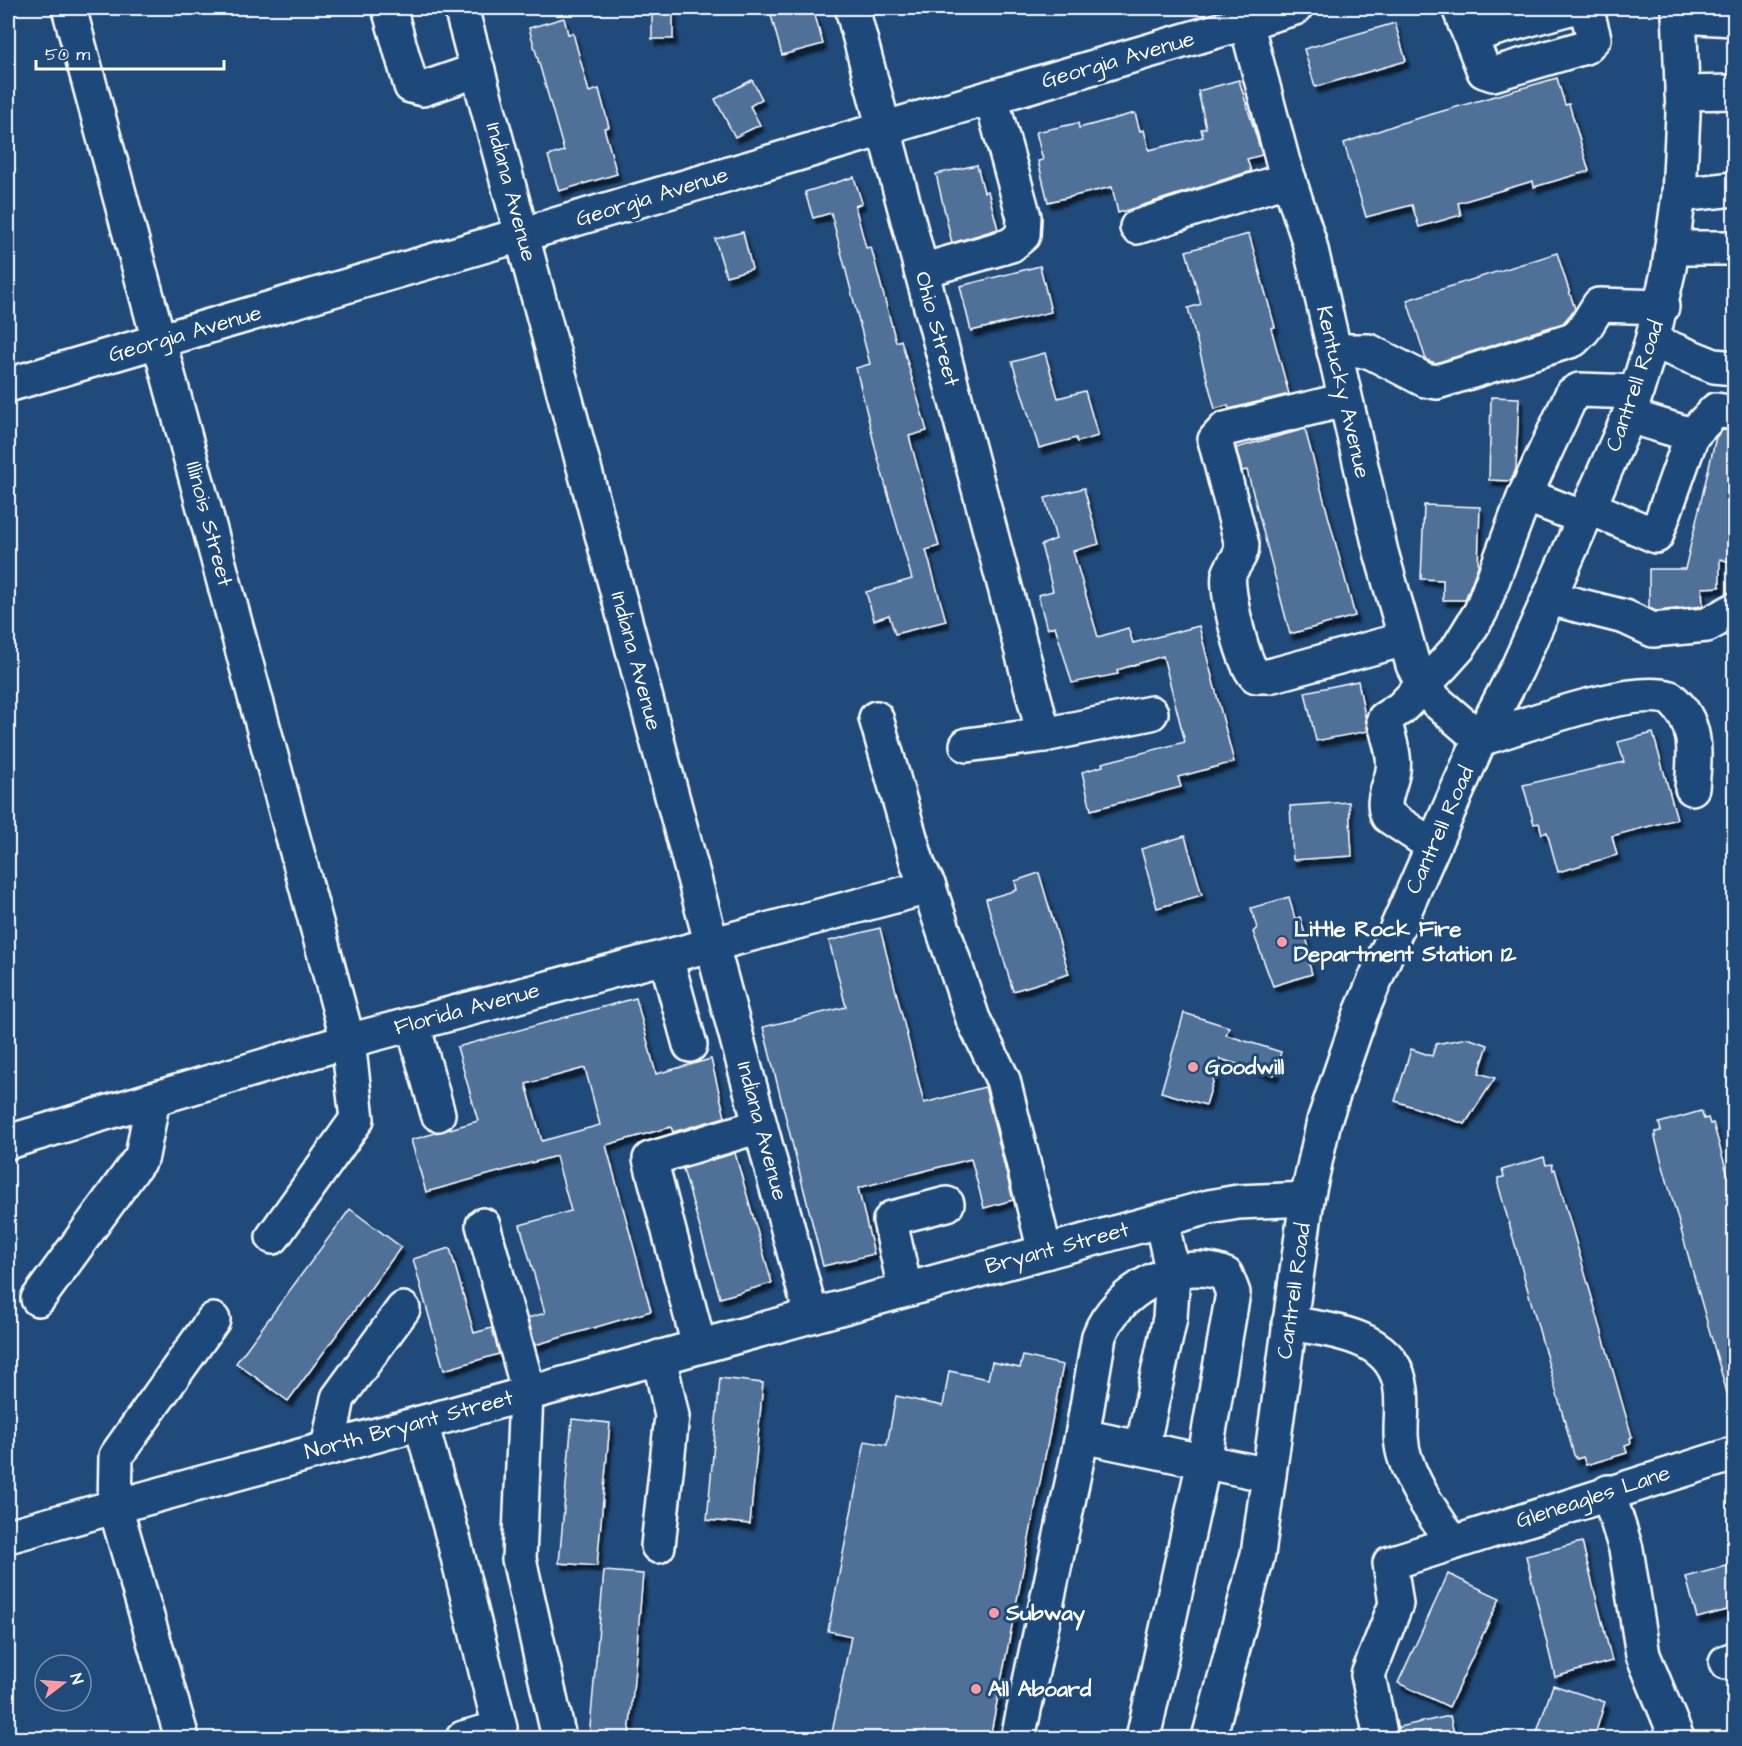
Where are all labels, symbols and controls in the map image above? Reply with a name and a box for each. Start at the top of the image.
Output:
street label: Georgia Avenue [1038,23,1198,98]
scale bar [36,33,224,71]
text: 50 m [45,42,90,67]
street label: Indiana Avenue [478,119,544,265]
street label: Georgia Avenue [572,159,732,236]
street label: Ohio Street [907,268,967,390]
street label: Georgia Avenue [105,297,265,372]
street label: Kentucky Avenue [1307,303,1378,482]
street label: Cantrell Road [1598,316,1672,456]
street label: Illinois Street [177,458,241,590]
street label: Indiana Avenue [603,588,669,734]
street label: Cantrell Road [1398,761,1482,899]
place label: Little Rock Fire Department Station 12 [1294,914,1517,970]
marker: Little Rock Fire Department Station 12 [1275,935,1289,949]
street label: Florida Avenue [391,975,543,1043]
place label: Goodwill [1205,1052,1285,1083]
street label: Indiana Avenue [729,1058,795,1204]
marker: Goodwill [1186,1060,1200,1074]
street label: Bryant Street [982,1214,1133,1283]
street label: Cantrell Road [1269,1221,1319,1361]
street label: North Bryant Street [301,1382,517,1469]
street label: Gleneagles Lane [1512,1457,1675,1538]
place label: Subway [1005,1598,1086,1631]
marker: Subway [987,1606,1001,1620]
north arrow [33,1653,93,1713]
text: N [64,1671,88,1687]
place label: All Aboard [988,1674,1092,1705]
marker: All Aboard [969,1682,983,1696]

